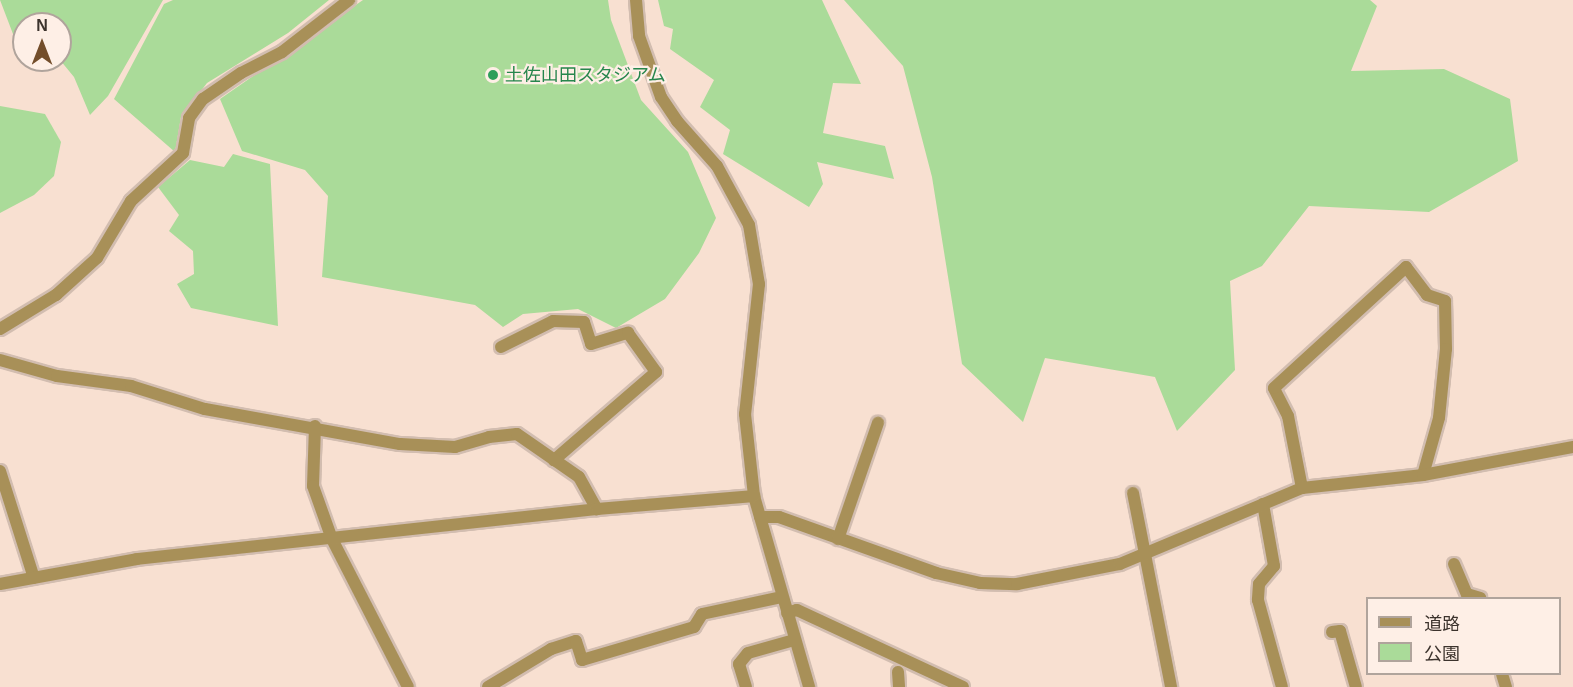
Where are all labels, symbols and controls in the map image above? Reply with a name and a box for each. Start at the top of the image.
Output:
north arrow [12,12,72,72]
text: N [36,17,48,34]
place label: 土佐山田スタジアム [505,64,667,86]
marker: 土佐山田スタジアム [486,68,500,82]
legend [1366,597,1561,675]
text: 道路 [1424,614,1460,634]
text: 公園 [1424,644,1460,664]

